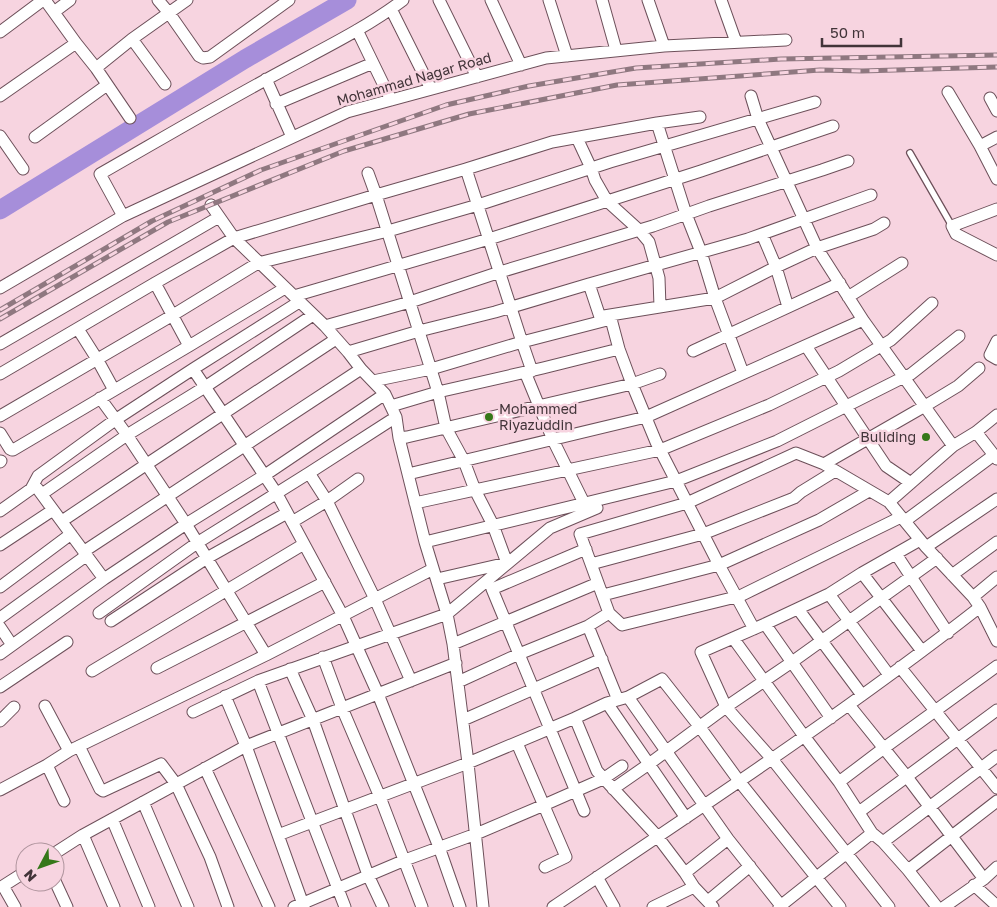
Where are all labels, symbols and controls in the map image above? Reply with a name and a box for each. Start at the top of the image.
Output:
scale bar [822,15,901,47]
text: 50 m [830,23,865,41]
street label: Mohammad Nagar Road [335,48,493,109]
place label: Mohammed Riyazuddin [499,400,577,433]
marker: Mohammed Riyazuddin [483,411,495,423]
place label: Buliding [860,428,916,445]
marker: Buliding [920,431,932,443]
north arrow [15,842,65,892]
text: N [20,866,40,885]

